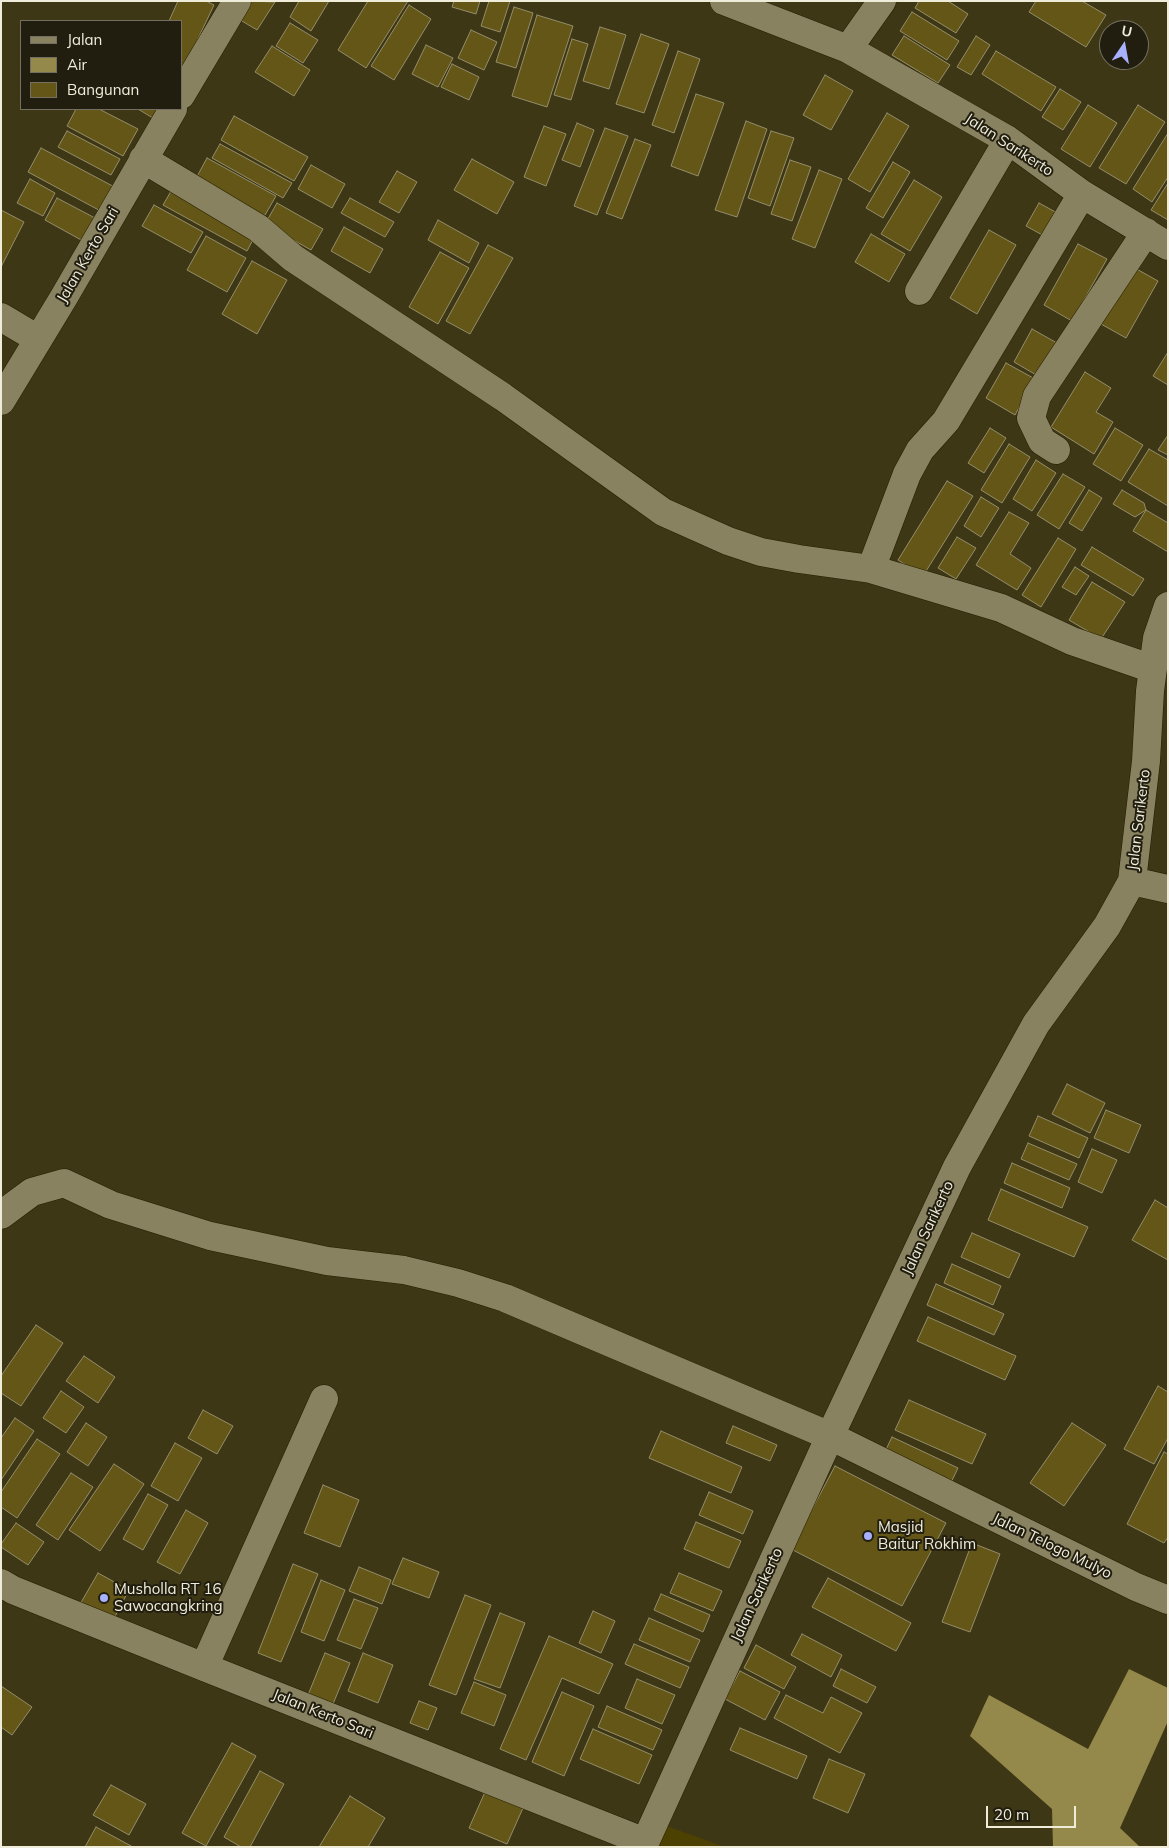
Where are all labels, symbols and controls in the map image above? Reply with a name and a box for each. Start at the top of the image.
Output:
legend [20,20,182,110]
north arrow [1099,20,1149,70]
text: U [1120,21,1134,41]
text: Jalan [67,30,102,49]
text: Air [67,55,87,74]
text: Bangunan [67,80,139,99]
street label: Jalan Sarikerto [961,110,1057,180]
street label: Jalan Kerto Sari [53,204,123,306]
street label: Jalan Sarikerto [1124,768,1154,872]
street label: Jalan Sarikerto [898,1178,958,1278]
street label: Jalan Telogo Mulyo [989,1509,1115,1583]
place label: Masjid Baitur Rokhim [878,1518,976,1553]
marker: Masjid Baitur Rokhim [862,1530,874,1542]
street label: Jalan Sarikerto [727,1545,787,1645]
place label: Musholla RT 16 Sawocangkring [114,1580,223,1615]
marker: Musholla RT 16 Sawocangkring [98,1592,110,1604]
street label: Jalan Kerto Sari [270,1686,376,1742]
scale bar [989,1796,1079,1828]
text: 20 m [994,1805,1029,1824]

